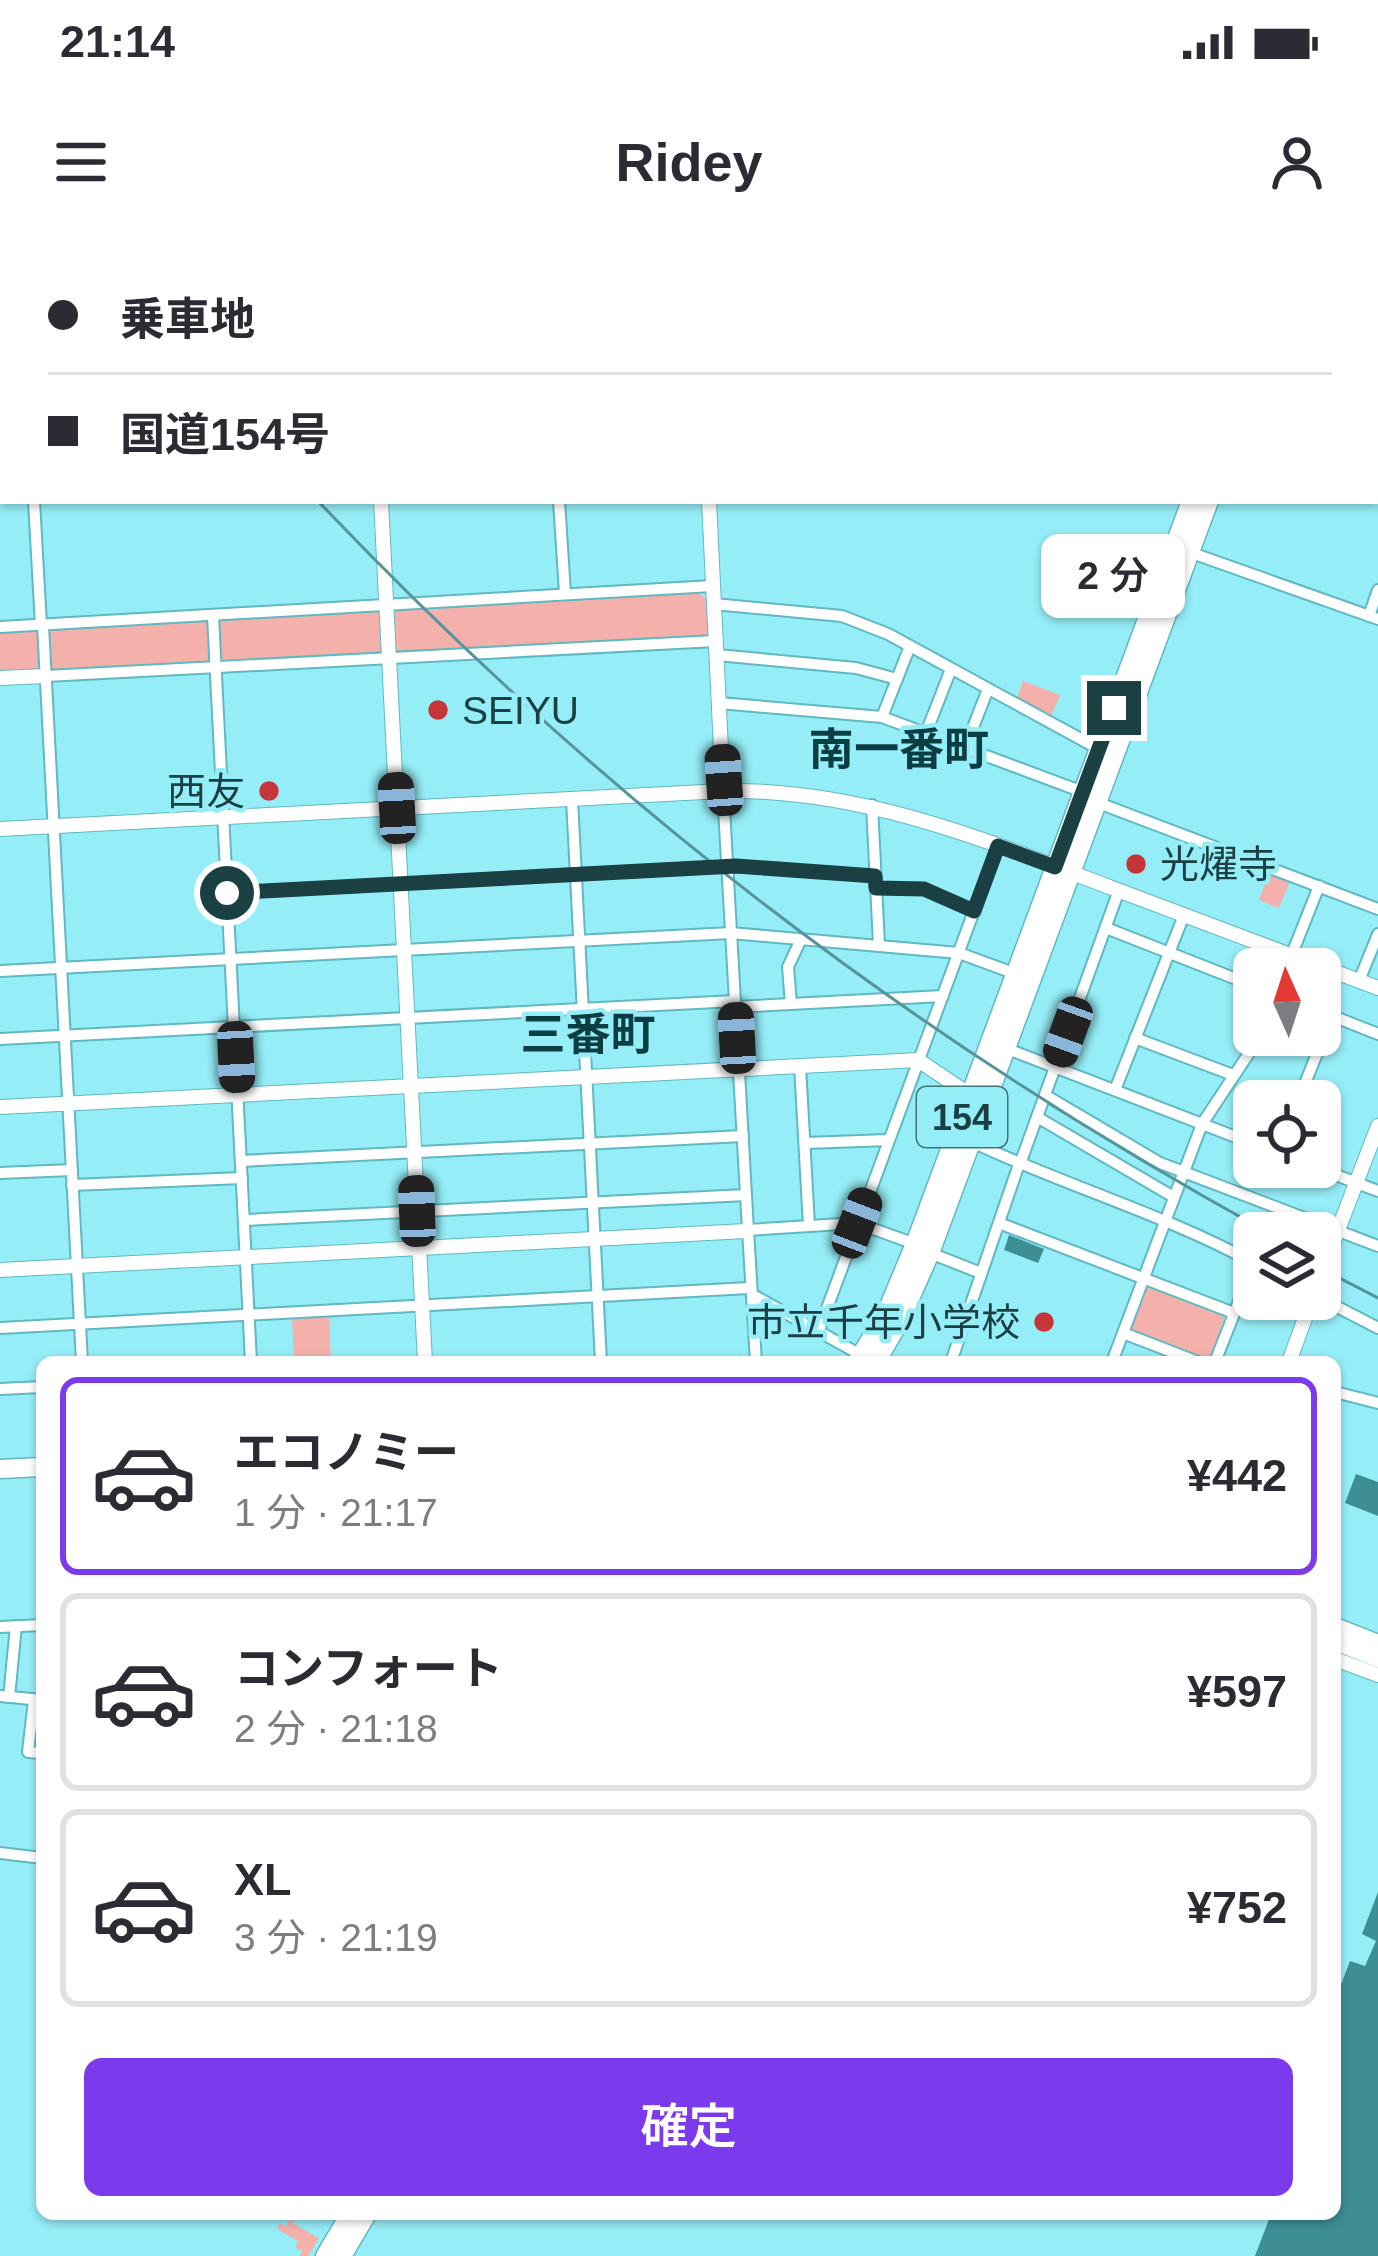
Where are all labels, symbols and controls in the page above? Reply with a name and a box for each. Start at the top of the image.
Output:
text: 21:14 [60,16,175,67]
icon: menu [48,129,114,195]
icon: person [1264,129,1330,195]
text: Ridey [615,132,763,192]
text: 乗車地 [120,294,255,345]
text: 国道154号 [120,409,330,460]
callout: 2 分 [1042,534,1186,618]
text: 2 分 [1077,554,1149,597]
route end [1087,681,1141,735]
place label: SEIYU [462,689,579,732]
marker: SEIYU [425,697,451,723]
district label: 南一番町 [809,724,989,775]
car [704,743,744,817]
place label: 西友 [167,770,245,813]
car [377,771,417,845]
marker: 西友 [256,778,282,804]
place label: 光燿寺 [1160,843,1277,886]
marker: 光燿寺 [1123,851,1149,877]
route start [200,866,254,920]
north arrow [1233,948,1341,1056]
map controls [1233,948,1341,1320]
car [1039,992,1097,1072]
car [717,1001,757,1075]
district label: 三番町 [520,1009,656,1060]
car [216,1020,256,1094]
button: locate [1233,1080,1341,1188]
road number: 154 [917,1087,1007,1147]
car [398,1174,436,1248]
car [827,1183,887,1263]
button: layers [1233,1212,1341,1320]
place label: 市立千年小学校 [747,1301,1020,1344]
marker: 市立千年小学校 [1031,1309,1057,1335]
icon: car [90,1422,198,1530]
text: エコノミー [234,1427,459,1478]
text: ¥442 [1187,1450,1287,1501]
text: 1 分 · 21:17 [234,1491,438,1534]
icon: car [90,1638,198,1746]
text: コンフォート [234,1643,503,1694]
text: ¥597 [1187,1666,1287,1717]
text: 2 分 · 21:18 [234,1707,438,1750]
icon: car [90,1854,198,1962]
text: XL [234,1854,292,1905]
text: ¥752 [1187,1882,1287,1933]
text: 3 分 · 21:19 [234,1916,438,1959]
button: 確定 [84,2058,1293,2196]

